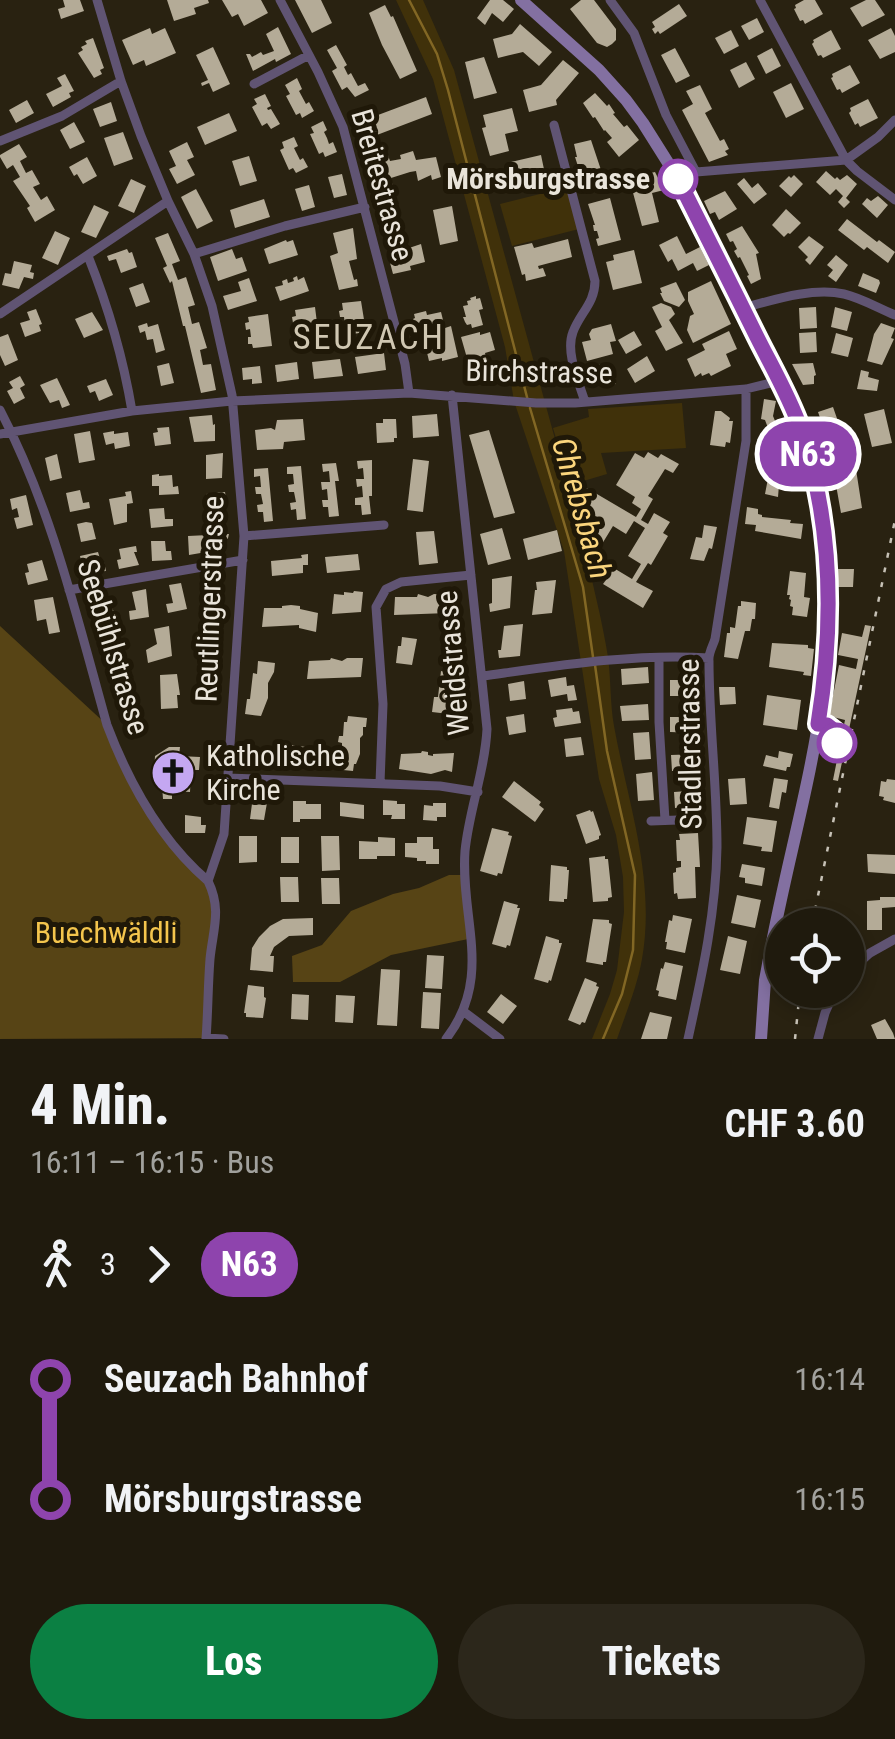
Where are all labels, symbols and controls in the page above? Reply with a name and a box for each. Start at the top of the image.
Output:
street label: Breitestrasse [344,105,421,265]
marker: Mörsburgstrasse [659,160,697,198]
place label: Mörsburgstrasse [446,161,650,196]
district label: SEUZACH [293,317,445,358]
street label: Birchstrasse [465,353,613,390]
line badge: N63 [750,422,866,486]
water label: Chrebsbach [544,433,620,583]
text: N63 [780,434,836,475]
street label: Reutlingerstrasse [188,495,231,703]
street label: Seebühlstrasse [70,555,157,739]
street label: Weidstrasse [429,589,476,737]
street label: Stadlerstrasse [671,658,708,830]
unlabelled marker [818,724,856,762]
place label: Katholische Kirche [206,738,345,807]
church icon: Katholische Kirche [150,750,196,796]
map controls [765,908,865,1008]
button: locate [765,908,865,1008]
park label: Buechwäldli [35,915,177,950]
text: 4 Min. [30,1073,170,1137]
text: CHF 3.60 [725,1102,865,1146]
text: 16:11 – 16:15 · Bus [30,1143,274,1181]
icon: walk [30,1237,85,1292]
icon: forward [131,1237,186,1292]
text: N63 [221,1244,278,1285]
text: 3 [100,1245,116,1283]
text: Seuzach Bahnhof [104,1357,368,1401]
text: 16:14 [794,1360,865,1398]
text: Mörsburgstrasse [104,1477,362,1521]
text: 16:15 [794,1480,865,1518]
button: Los [30,1604,438,1719]
button: Tickets [458,1604,865,1719]

